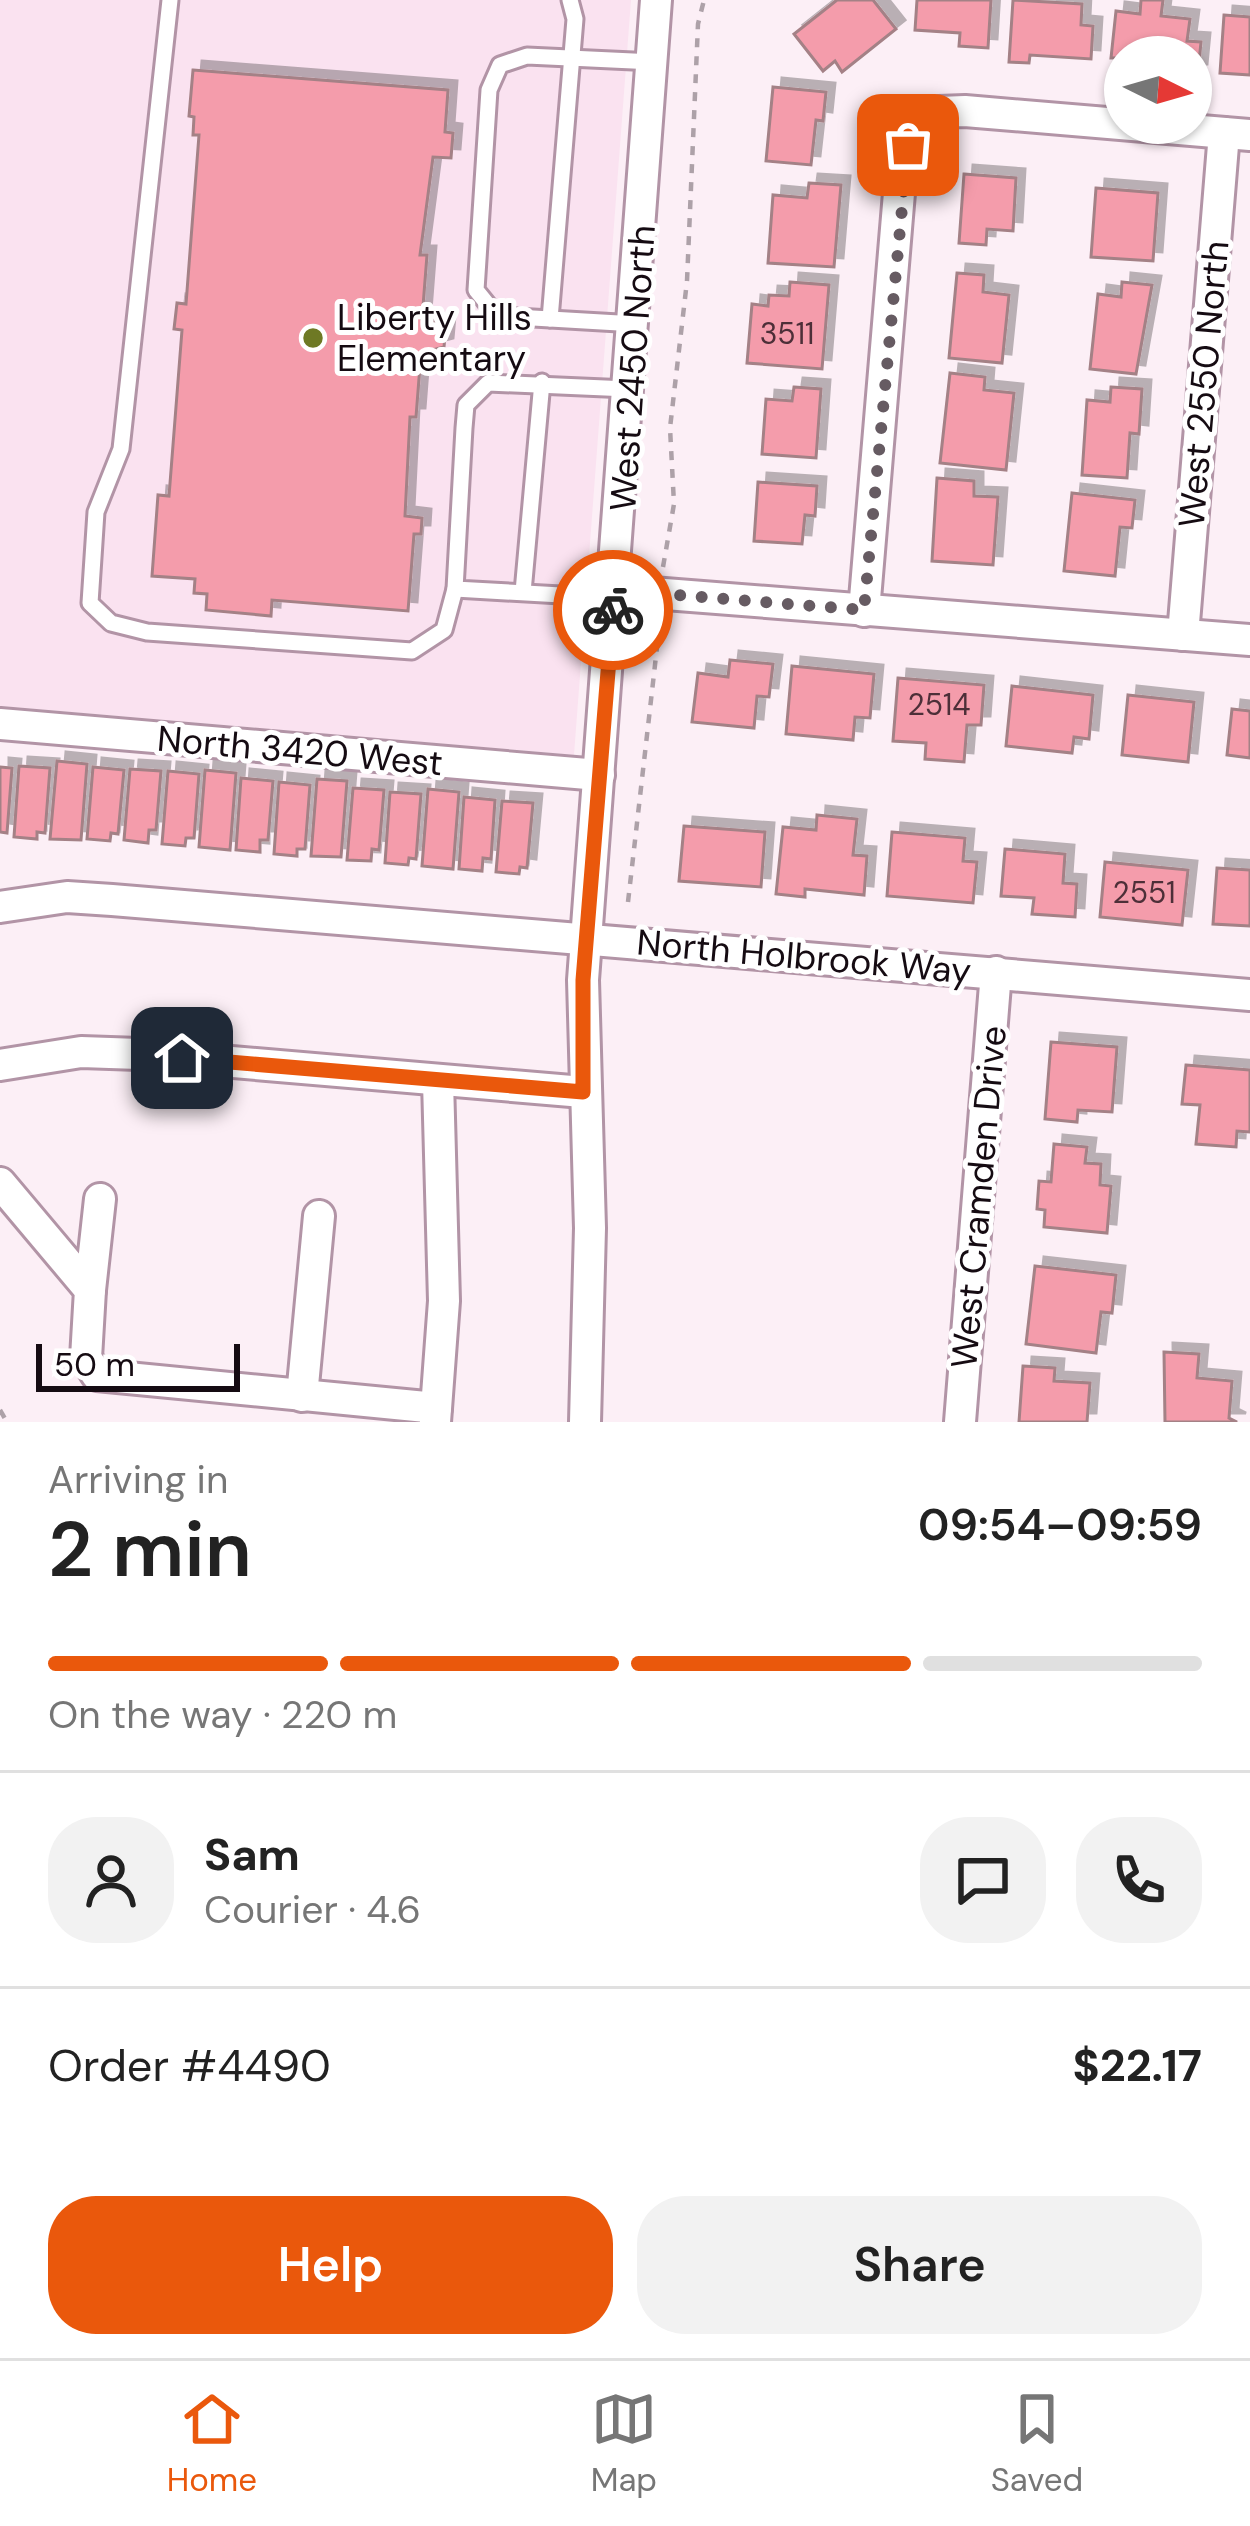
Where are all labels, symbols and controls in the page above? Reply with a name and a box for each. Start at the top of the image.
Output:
north arrow [1104,36,1212,144]
map controls [1104,36,1212,144]
pin [857,94,959,196]
icon: bag [875,112,941,178]
street label: West 2450 North [599,223,666,513]
street label: West 2550 North [1168,239,1239,529]
place label: Liberty Hills Elementary [337,294,532,382]
house number: 3511 [760,314,814,353]
marker: Liberty Hills Elementary [300,325,326,351]
courier [553,550,673,670]
icon: bike [580,577,646,643]
house number: 2514 [907,685,971,724]
street label: North 3420 West [155,715,445,786]
house number: 2551 [1112,873,1176,912]
street label: North Holbrook Way [635,918,973,995]
pin [131,1007,233,1109]
street label: West Cramden Drive [940,1024,1017,1370]
icon: home [149,1025,215,1091]
scale bar [36,1338,240,1391]
text: 50 m [54,1343,135,1386]
text: Arriving in [48,1454,228,1505]
text: 09:54–09:59 [918,1495,1202,1554]
text: 2 min [48,1499,252,1600]
text: On the way · 220 m [48,1689,397,1740]
button: person [48,1817,174,1943]
button: chat [920,1817,1046,1943]
button: phone [1076,1817,1202,1943]
text: Sam [204,1825,300,1884]
text: Courier · 4.6 [204,1884,421,1935]
text: Order #4490 [48,2036,331,2095]
text: $22.17 [1072,2036,1202,2095]
button: Help [48,2196,613,2334]
button: Share [637,2196,1202,2334]
tab: Home [167,2386,257,2501]
tab: Map [591,2386,657,2501]
tab: Saved [991,2386,1083,2501]

